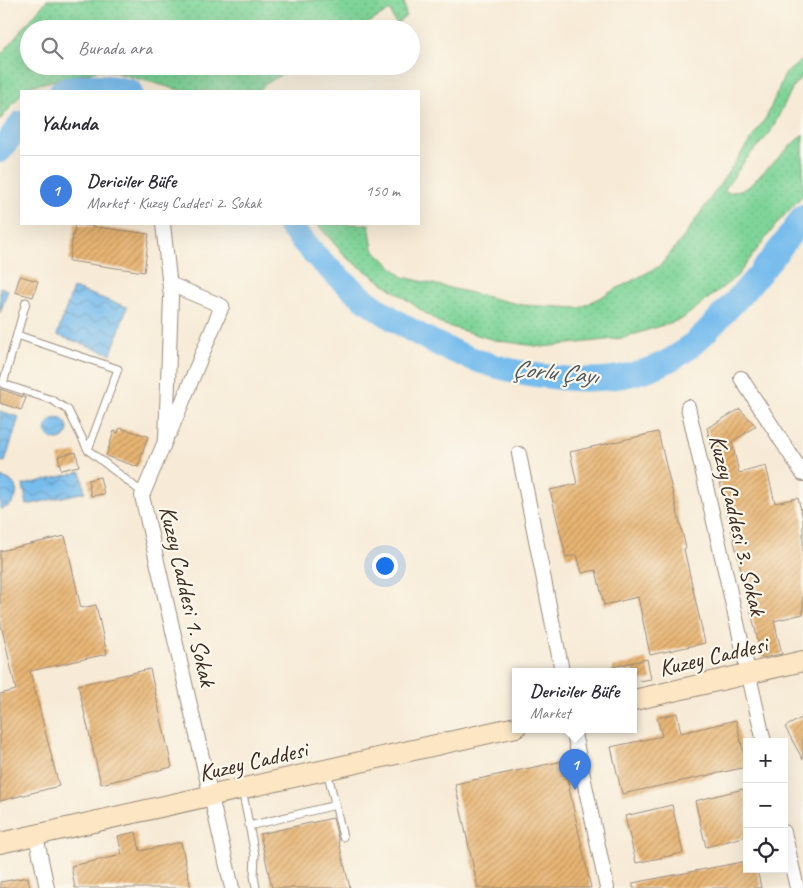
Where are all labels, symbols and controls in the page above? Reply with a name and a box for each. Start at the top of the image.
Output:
search box [20,20,420,75]
icon: search [38,34,66,62]
text: Burada ara [78,36,152,60]
text: Yakında [40,110,98,136]
text: Dericiler Büfe [87,169,176,193]
text: 1 [52,181,60,201]
text: 150 m [366,181,400,201]
text: Market · Kuzey Caddesi 2. Sokak [87,193,261,213]
water label: Çorlu Çayı [511,352,602,392]
street label: Kuzey Caddesi 3. Sokak [703,432,774,620]
street label: Kuzey Caddesi 1. Sokak [153,503,224,691]
your location [372,553,398,579]
street label: Kuzey Caddesi [656,628,773,683]
popup [512,668,637,733]
text: Dericiler Büfe [530,679,619,703]
text: Market [530,703,571,723]
street label: Kuzey Caddesi [196,733,313,788]
map controls [743,738,788,873]
button: + [743,738,788,783]
pin: 1 [559,749,591,790]
button: − [743,783,788,828]
button: locate [743,828,788,873]

